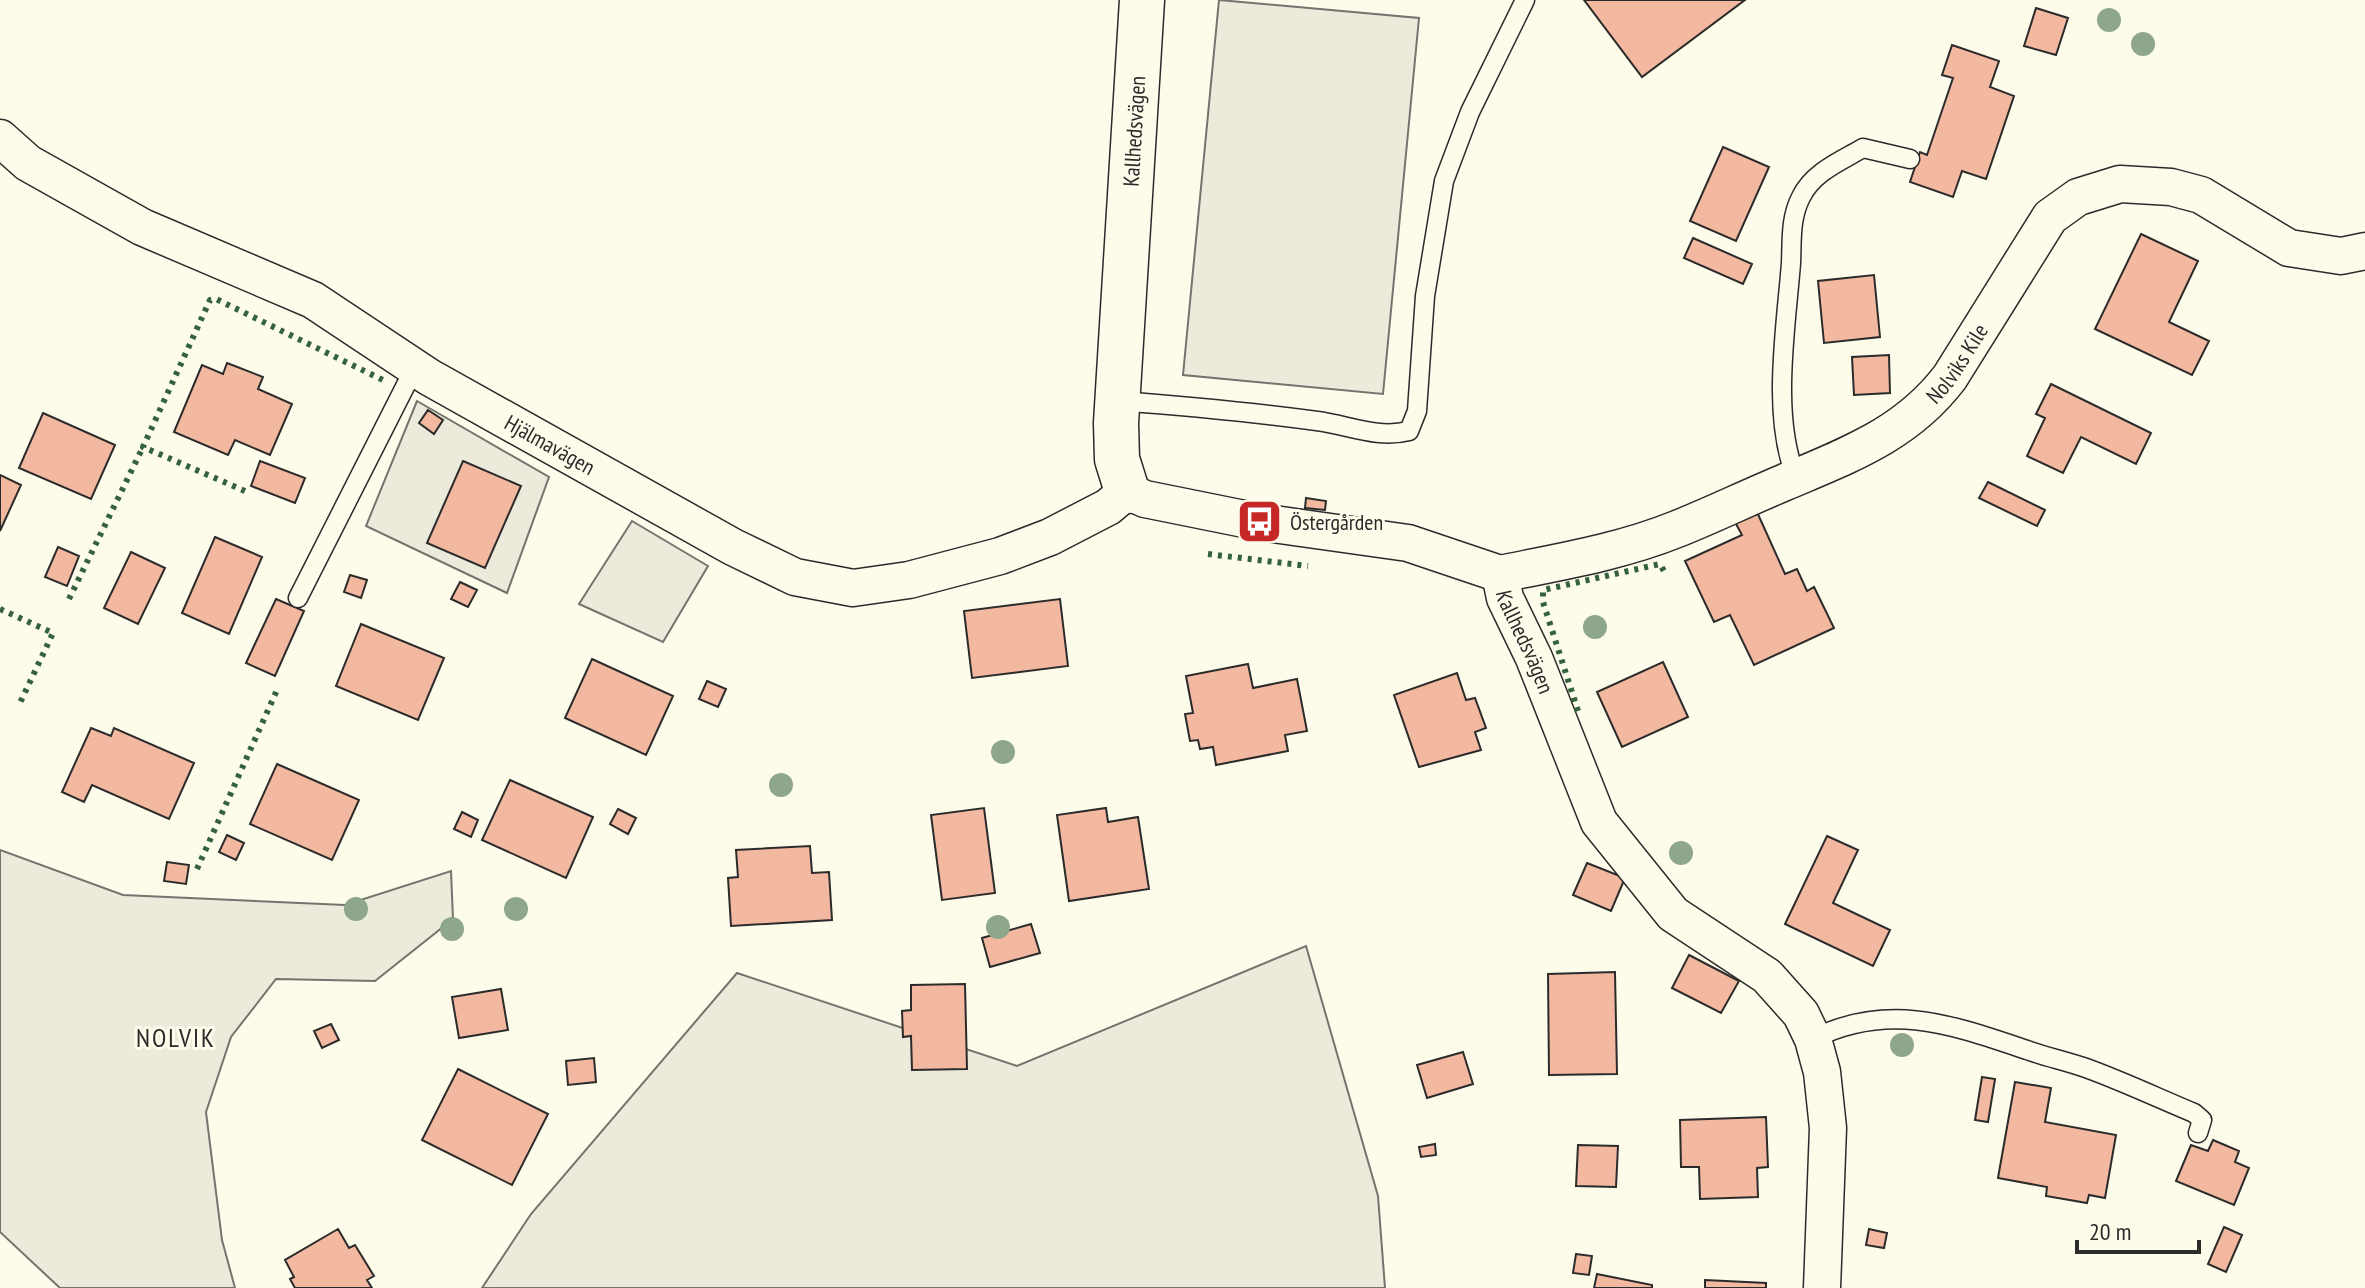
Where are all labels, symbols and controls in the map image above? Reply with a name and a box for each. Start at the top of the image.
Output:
street label: Kallhedsvägen [1117,75,1151,187]
street label: Nolviks Kile [1920,318,1994,409]
street label: Hjälmavägen [500,408,600,481]
bus stop icon: Östergården [1235,498,1283,546]
place label: Östergården [1290,508,1383,536]
street label: Kallhedsvägen [1490,588,1561,697]
district label: NOLVIK [136,1021,216,1054]
scale bar [2077,1204,2199,1254]
text: 20 m [2089,1216,2131,1247]

